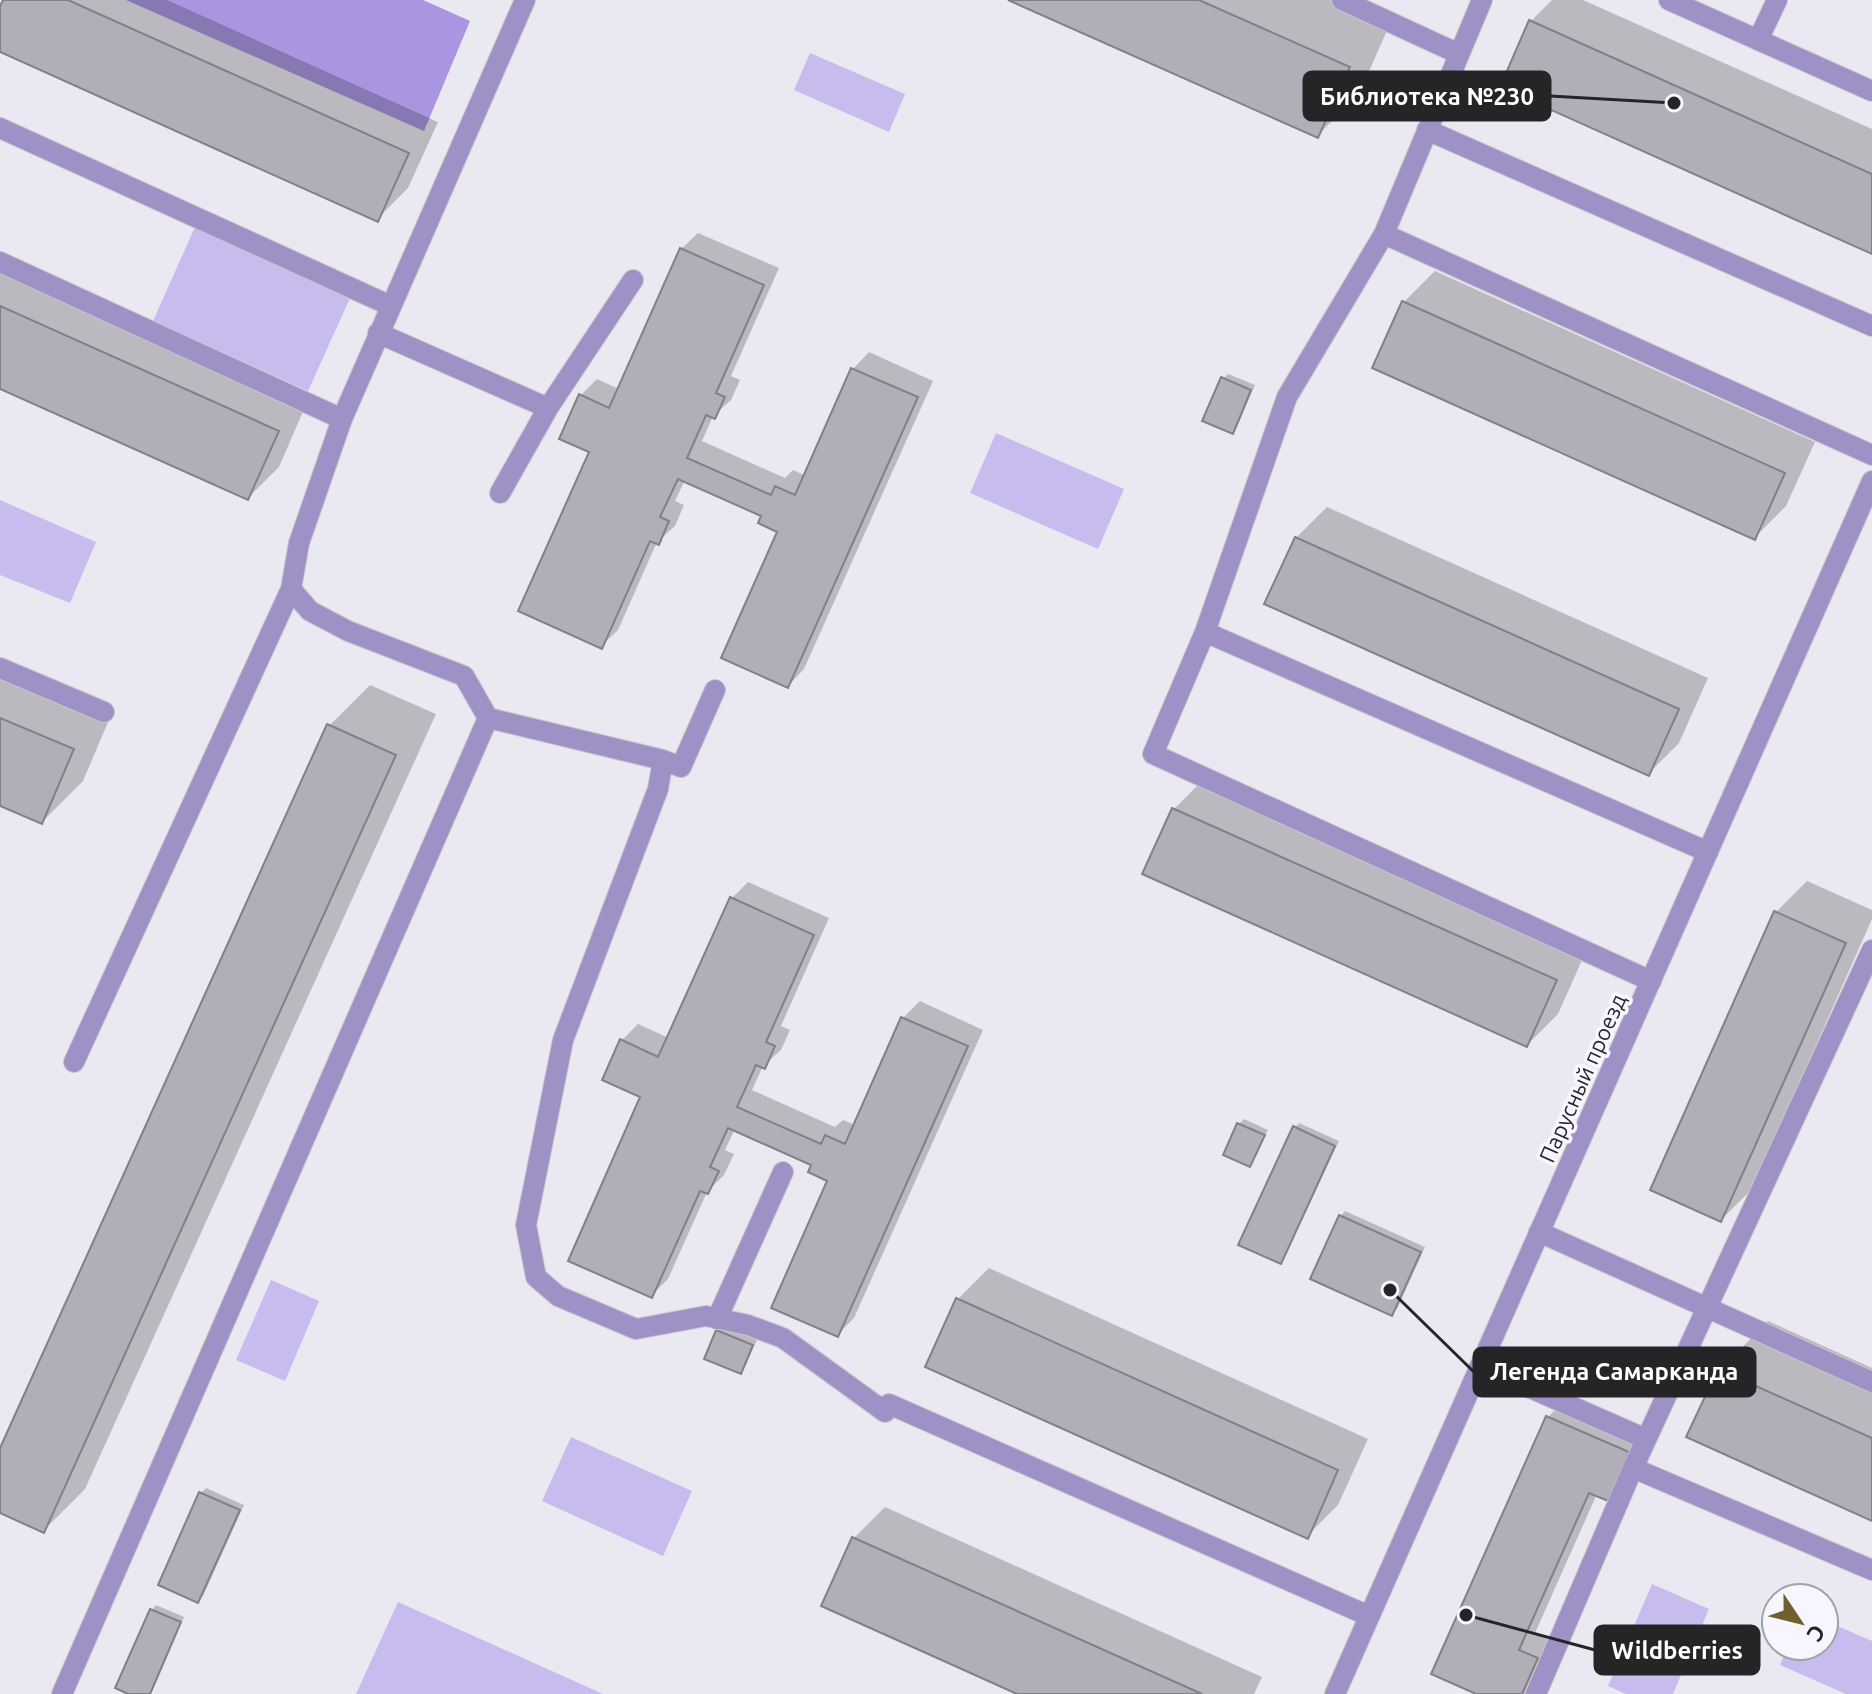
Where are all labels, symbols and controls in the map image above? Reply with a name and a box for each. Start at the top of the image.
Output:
callout: Библиотека №230 [1304,72,1550,120]
text: Библиотека №230 [1320,83,1534,110]
street label: Парусный проезд [1534,990,1630,1166]
callout: Легенда Самарканда [1474,1348,1755,1396]
text: Легенда Самарканда [1490,1358,1738,1385]
north arrow [1760,1582,1840,1662]
text: С [1803,1621,1831,1647]
callout: Wildberries [1595,1626,1759,1674]
text: Wildberries [1611,1637,1743,1664]

